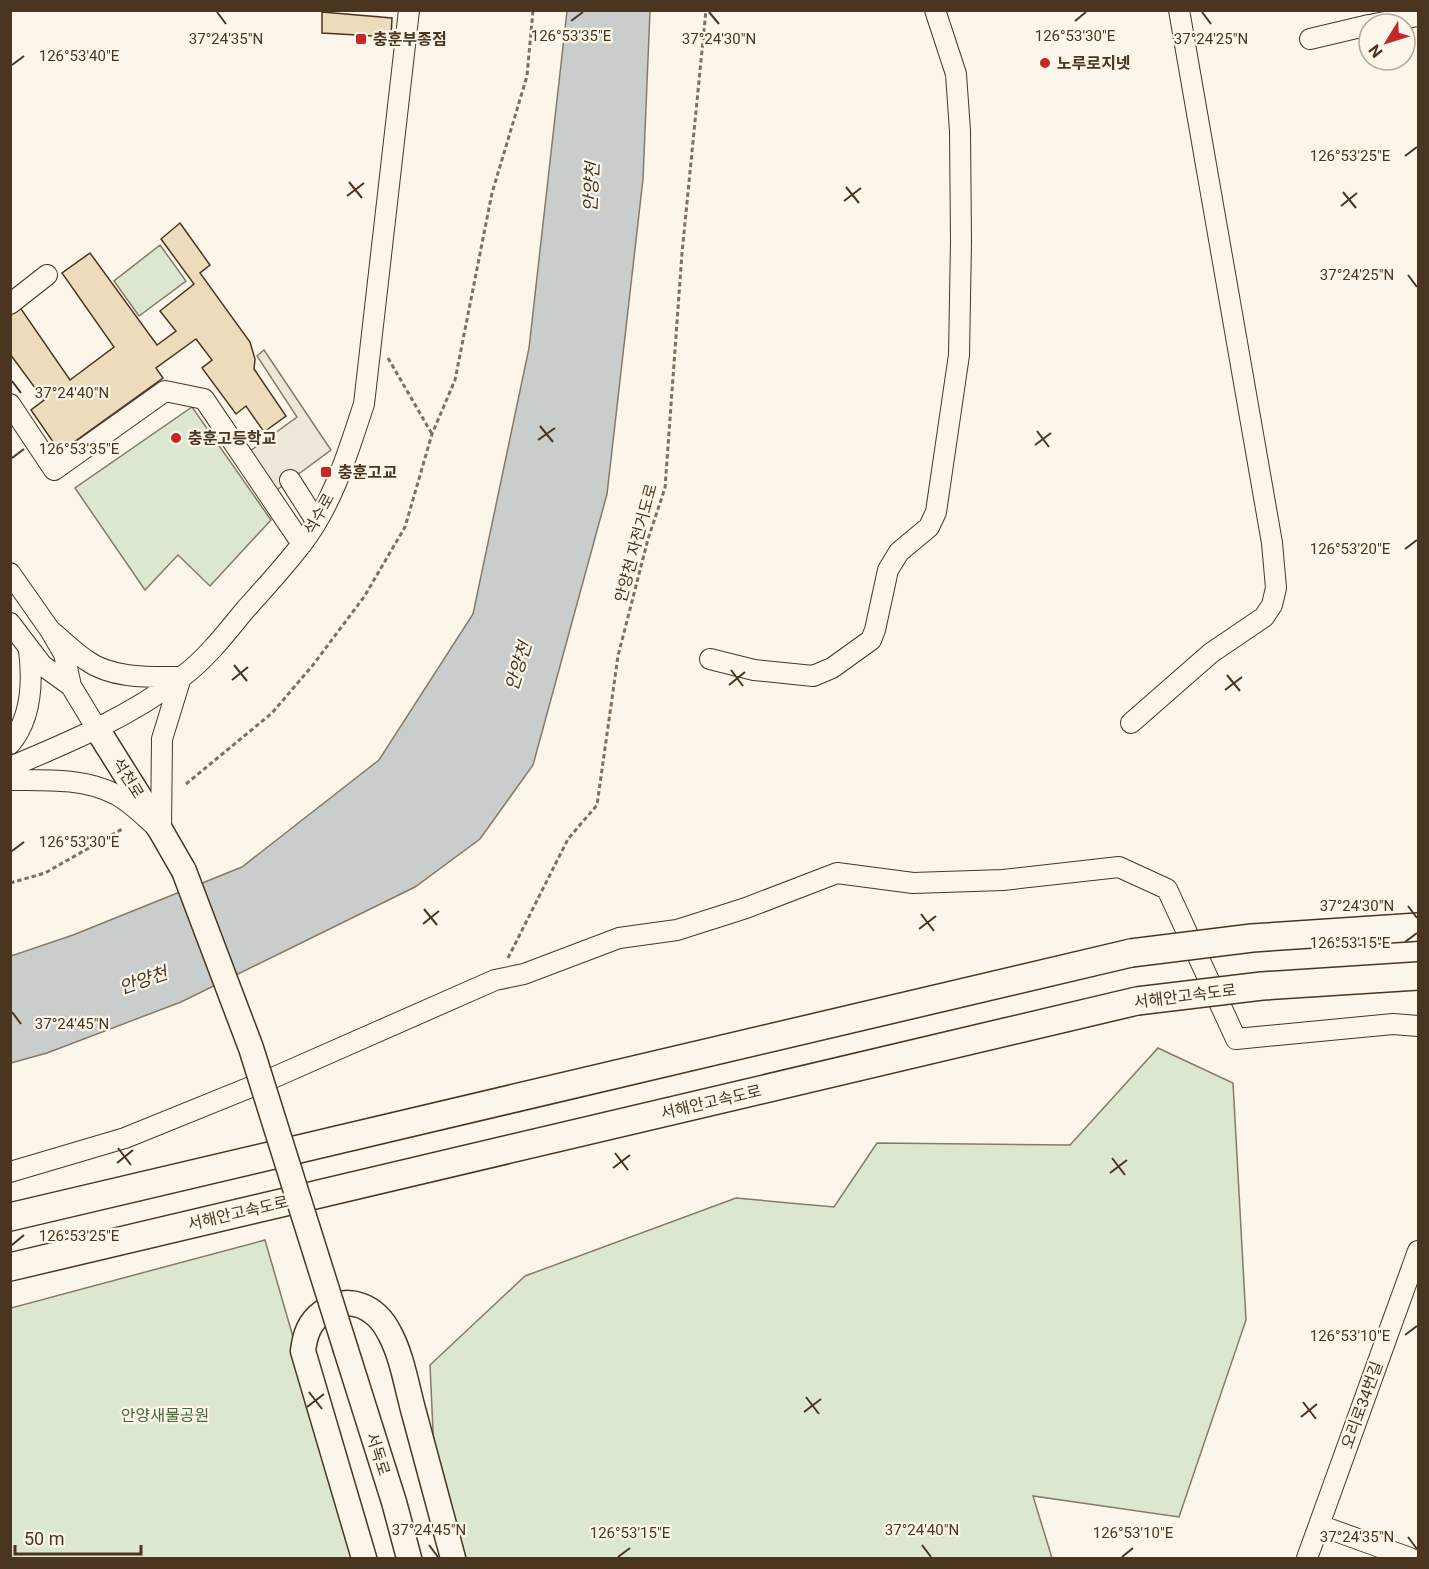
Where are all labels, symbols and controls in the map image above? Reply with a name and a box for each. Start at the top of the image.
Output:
north arrow [1357,12,1417,72]
text: 126°53'35"E [531,27,612,45]
text: 126°53'30"E [1035,27,1116,45]
text: 37°24'35"N [189,30,263,48]
place label: 충훈부종점 [373,30,447,49]
text: 37°24'30"N [682,30,756,48]
text: 37°24'25"N [1174,30,1248,48]
marker: 충훈부종점 [354,32,368,46]
text: N [1365,41,1387,61]
text: 126°53'40"E [39,47,120,65]
place label: 노루로지넷 [1057,54,1131,73]
marker: 노루로지넷 [1038,56,1052,70]
text: 126°53'25"E [1310,147,1391,165]
water label: 안양천 [579,159,603,212]
text: 37°24'25"N [1320,266,1394,284]
text: 37°24'40"N [35,384,109,402]
place label: 충훈고등학교 [188,429,277,448]
marker: 충훈고등학교 [169,431,183,445]
text: 126°53'35"E [39,440,120,458]
place label: 충훈고교 [338,463,397,482]
marker: 충훈고교 [319,465,333,479]
street label: 안양천 자전거도로 [611,481,661,604]
street label: 석수로 [300,490,338,538]
text: 126°53'20"E [1310,540,1391,558]
water label: 안양천 [501,637,536,693]
street label: 석천로 [108,754,148,802]
text: 126°53'30"E [39,833,120,851]
text: 37°24'30"N [1320,897,1394,915]
text: 126°53'15"E [1310,934,1391,952]
water label: 안양천 [116,961,172,998]
street label: 서해안고속도로 [1133,980,1238,1012]
text: 37°24'45"N [35,1015,109,1033]
street label: 서해안고속도로 [659,1081,764,1123]
street label: 서해안고속도로 [186,1192,291,1234]
text: 126°53'25"E [39,1227,120,1245]
text: 126°53'10"E [1310,1327,1391,1345]
street label: 오리로34번길 [1337,1359,1387,1451]
park label: 안양새물공원 [121,1406,209,1425]
street label: 서독로 [362,1430,394,1478]
scale bar [15,1518,141,1556]
text: 37°24'45"N [392,1521,466,1539]
text: 37°24'40"N [885,1521,959,1539]
text: 126°53'15"E [590,1524,671,1542]
text: 126°53'10"E [1093,1524,1174,1542]
text: 50 m [24,1528,64,1549]
text: 37°24'35"N [1320,1528,1394,1546]

